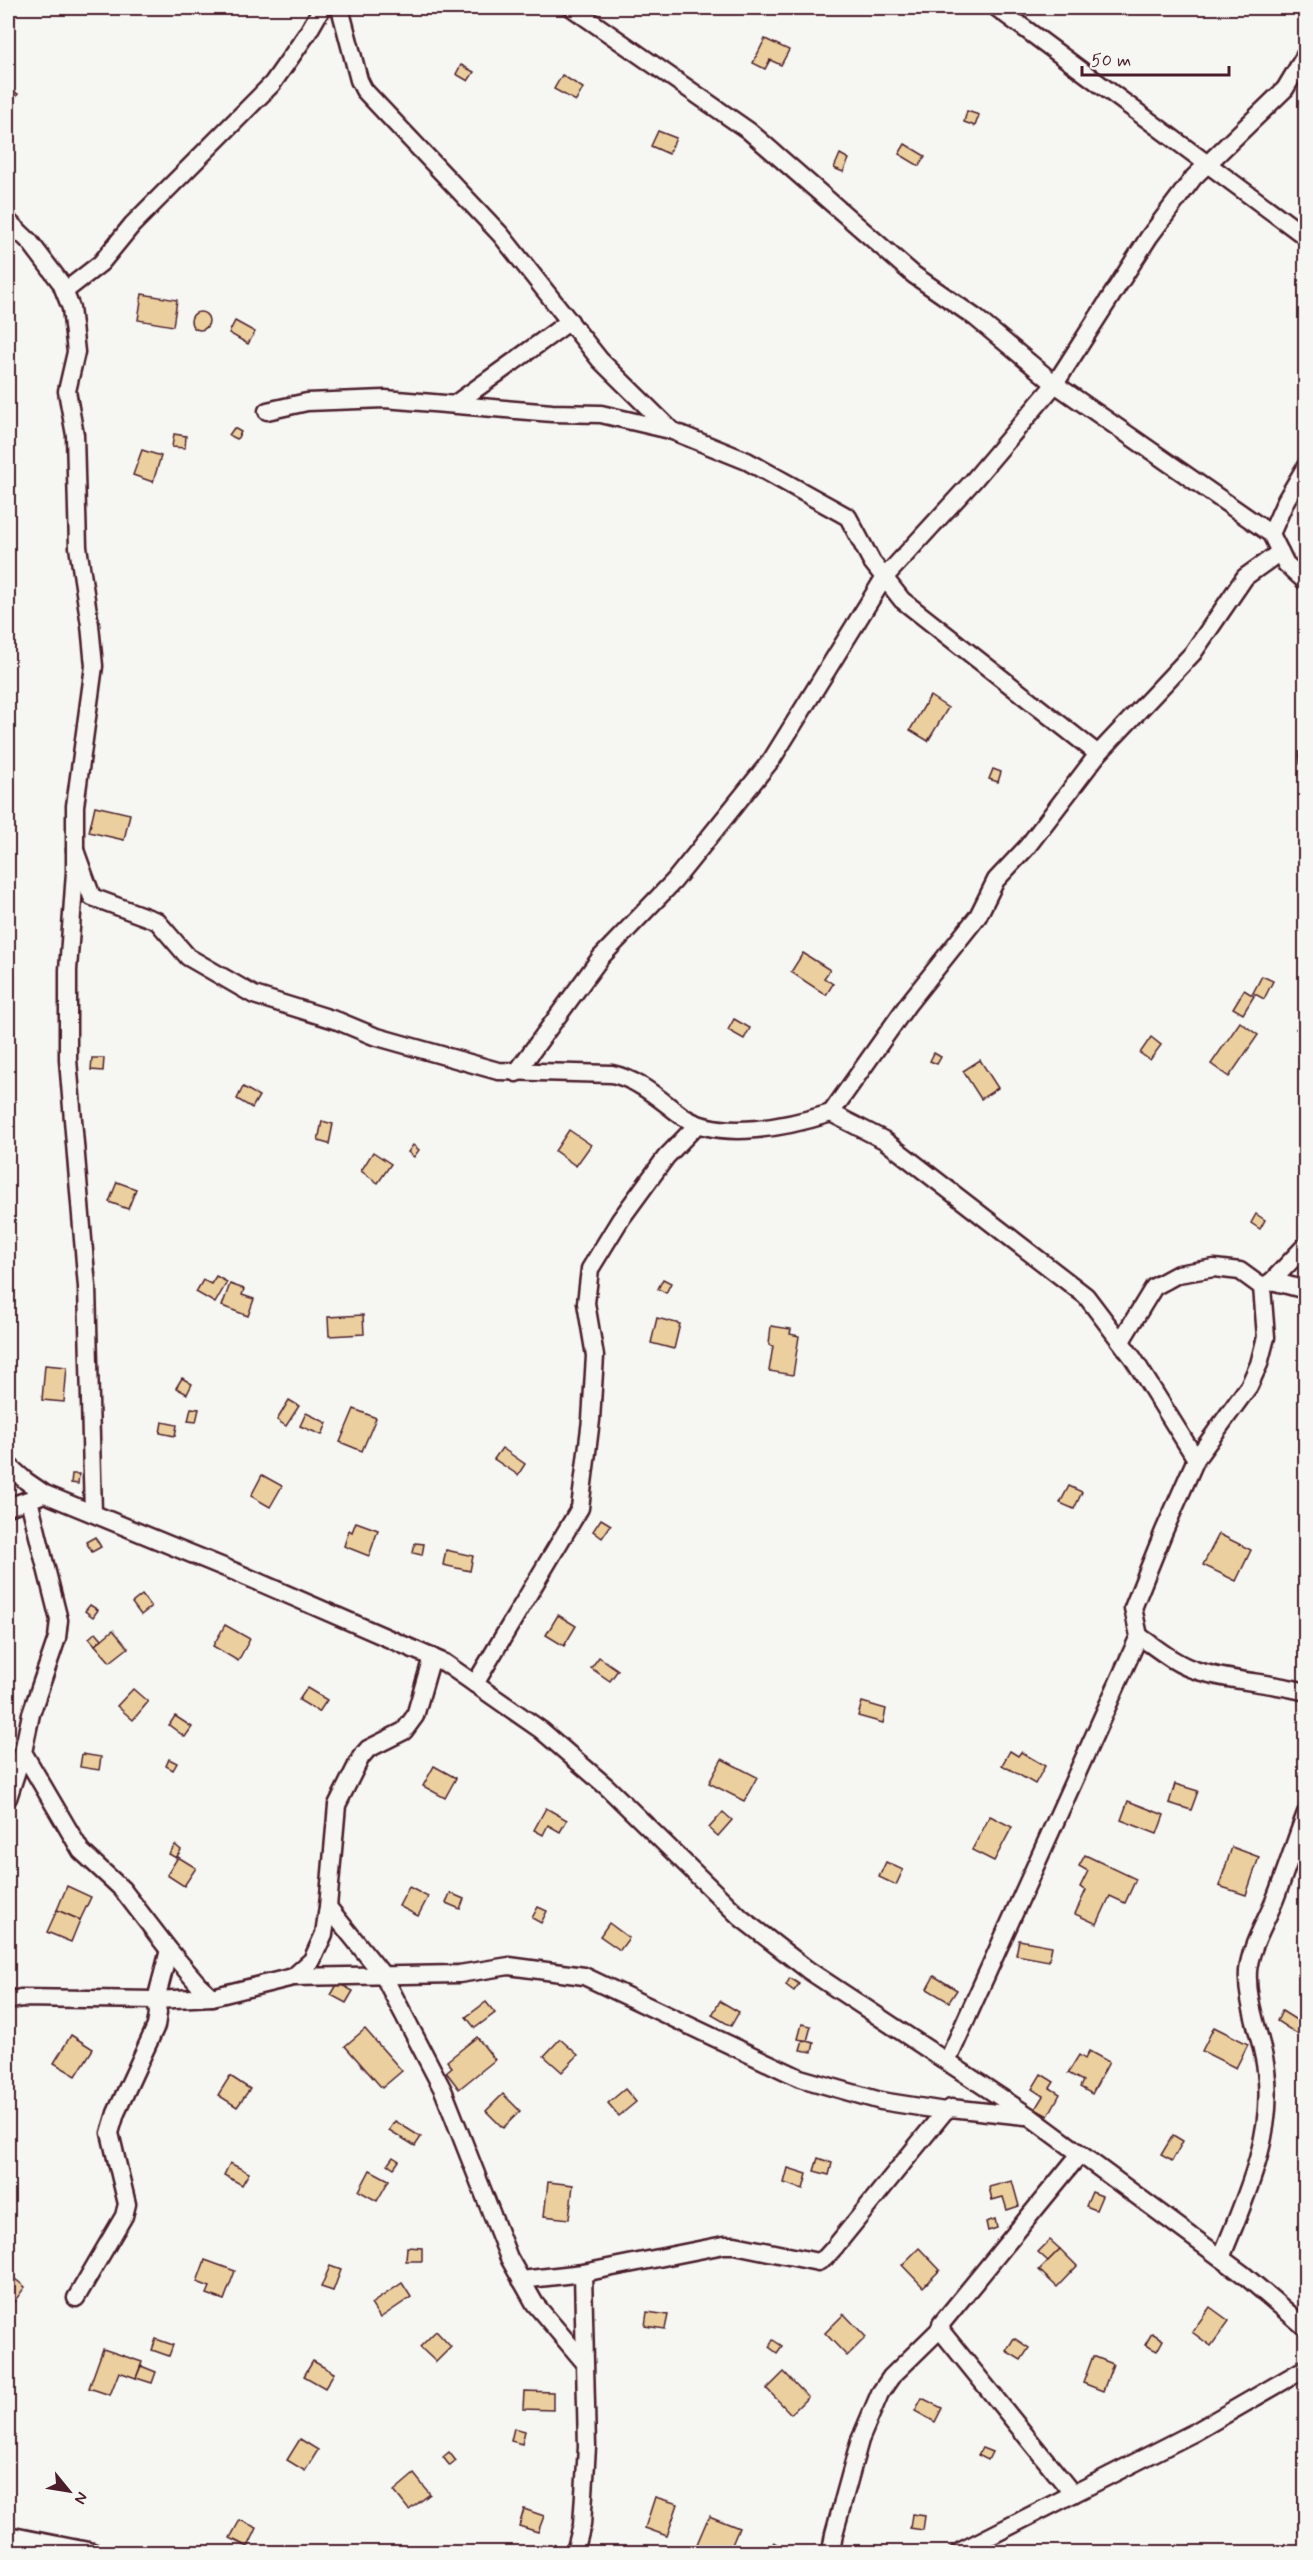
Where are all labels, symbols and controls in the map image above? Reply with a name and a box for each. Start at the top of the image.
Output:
scale bar [1082,39,1229,77]
text: 50 m [1091,49,1131,73]
north arrow [39,2461,99,2521]
text: N [69,2488,92,2508]

